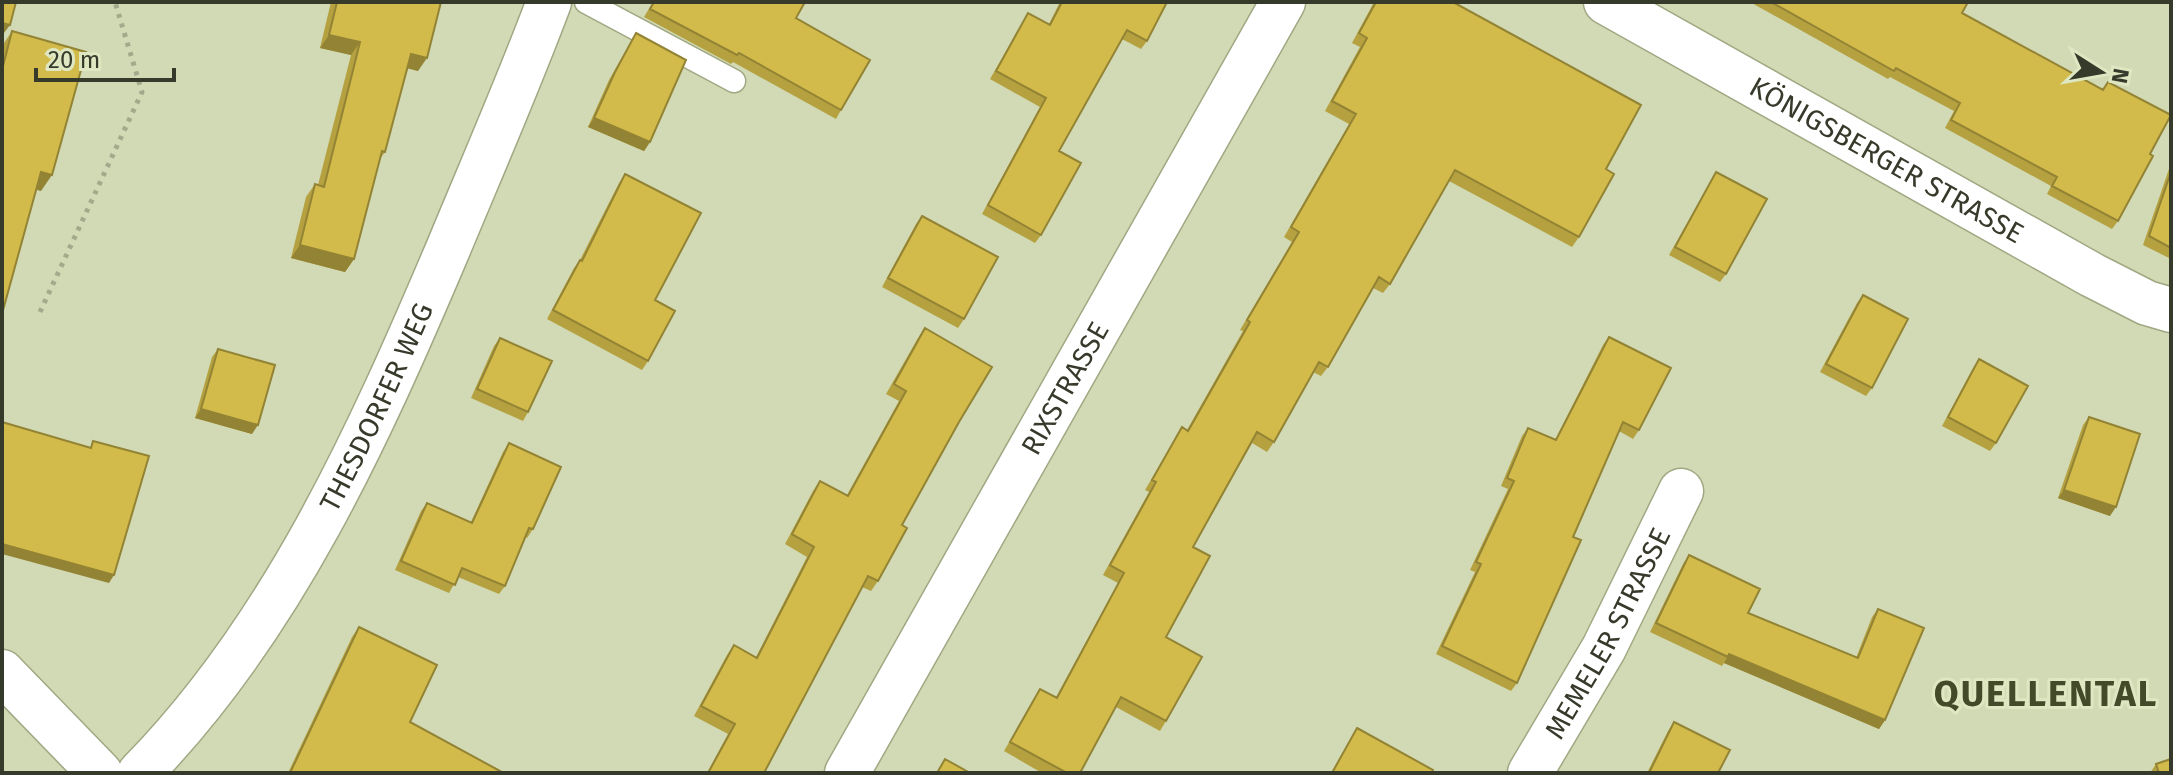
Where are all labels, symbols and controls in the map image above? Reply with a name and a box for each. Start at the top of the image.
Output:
scale bar [36,32,174,82]
north arrow [2061,32,2141,112]
text: 20 m [48,46,100,74]
text: N [2105,66,2135,85]
street label: KÖNIGSBERGER STRASSE [1744,70,2029,250]
street label: THESDORFER WEG [313,298,440,517]
street label: RIXSTRASSE [1014,316,1116,461]
street label: MEMELER STRASSE [1538,523,1677,745]
district label: QUELLENTAL [1934,672,2158,716]

